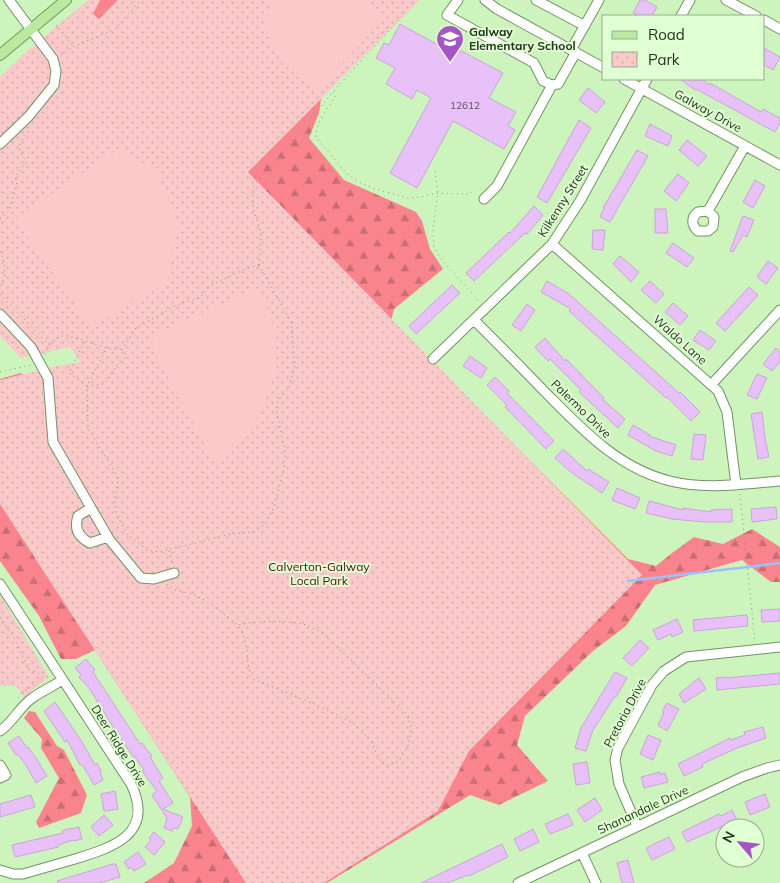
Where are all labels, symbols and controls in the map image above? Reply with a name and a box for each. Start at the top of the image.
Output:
legend [602,15,765,80]
school or university icon: Galway Elementary School [435,24,465,63]
place label: Galway Elementary School [469,24,576,53]
text: Road [648,25,685,44]
text: Park [648,50,680,69]
street label: Galway Drive [672,86,745,135]
house number: 12612 [450,99,480,112]
street label: Kilkenny Street [534,162,591,240]
street label: Waldo Lane [650,312,710,368]
street label: Palermo Drive [548,376,615,441]
park label: Calverton-Galway Local Park [268,559,370,588]
street label: Pretoria Drive [600,676,649,750]
street label: Deer Ridge Drive [88,702,151,789]
street label: Shanandale Drive [595,782,691,837]
north arrow [715,818,765,868]
text: N [718,828,739,846]

